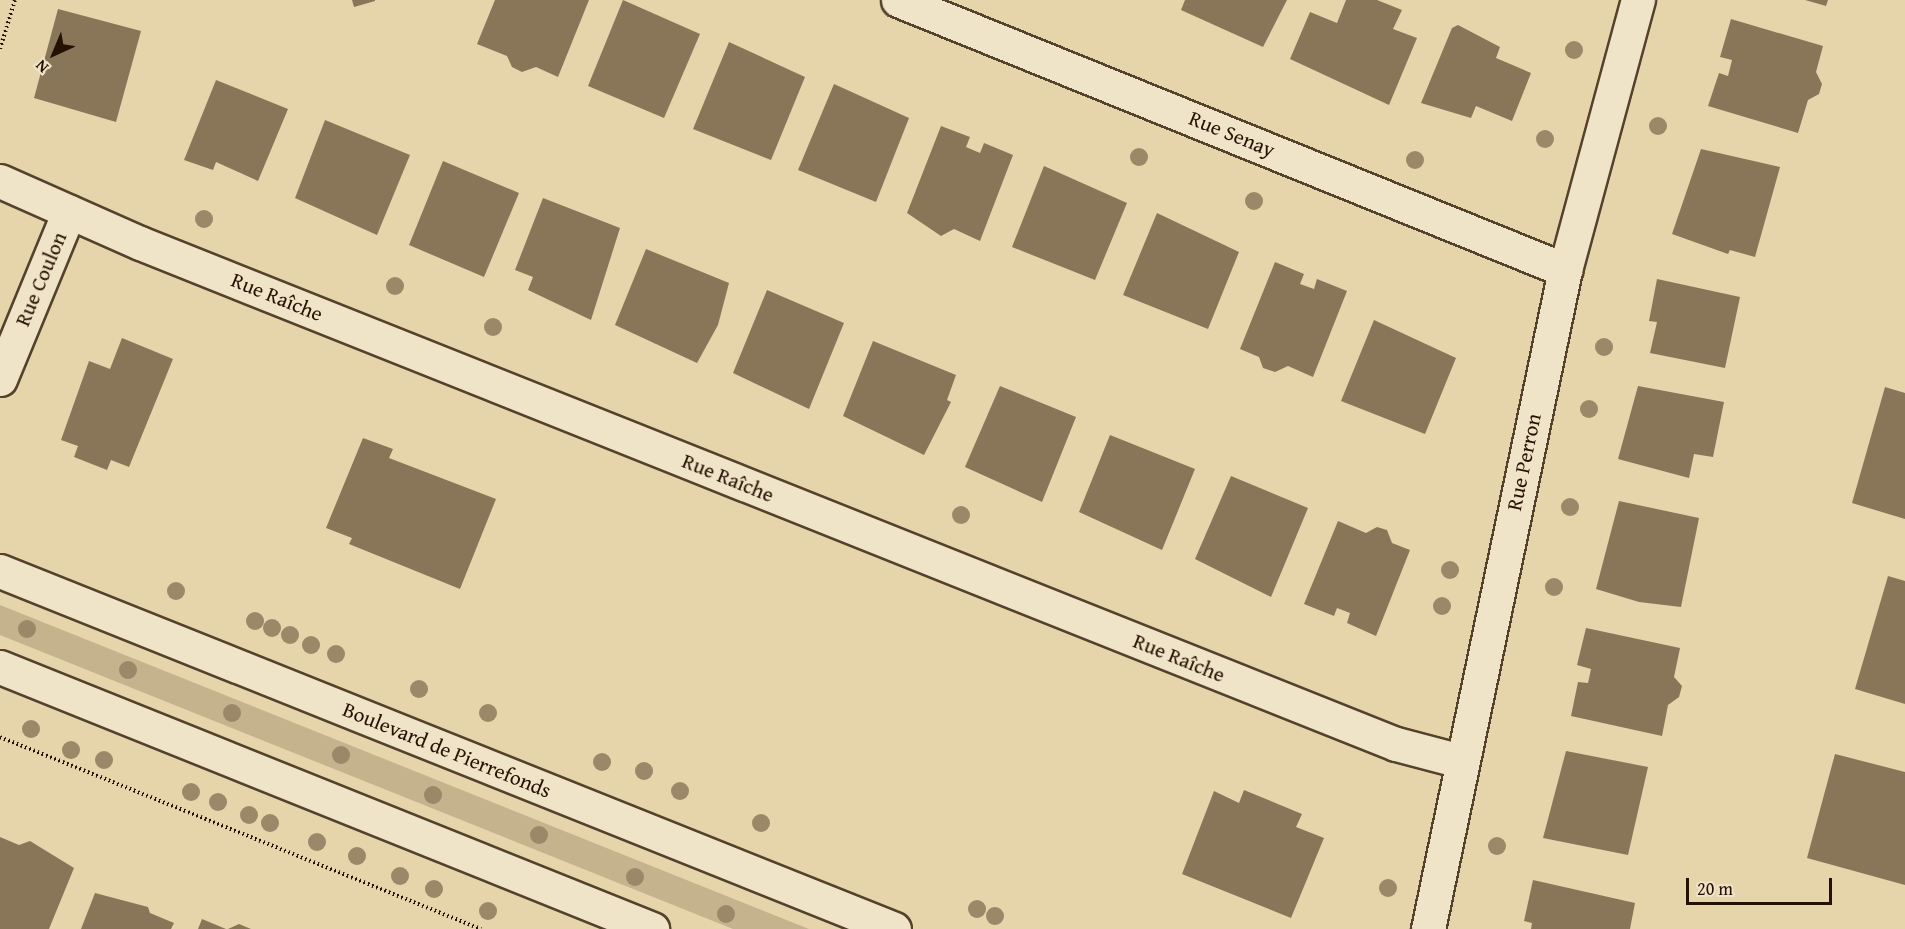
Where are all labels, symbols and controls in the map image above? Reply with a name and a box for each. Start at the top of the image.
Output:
north arrow [24,24,84,84]
text: N [29,55,54,79]
street label: Rue Senay [1185,105,1279,163]
street label: Rue Coulon [10,228,72,330]
street label: Rue Raîche [228,267,326,327]
street label: Rue Perron [1501,411,1547,513]
street label: Rue Raîche [679,448,777,508]
street label: Rue Raîche [1130,628,1228,688]
street label: Boulevard de Pierrefonds [339,697,555,803]
scale bar [1689,866,1834,904]
text: 20 m [1697,875,1733,902]

